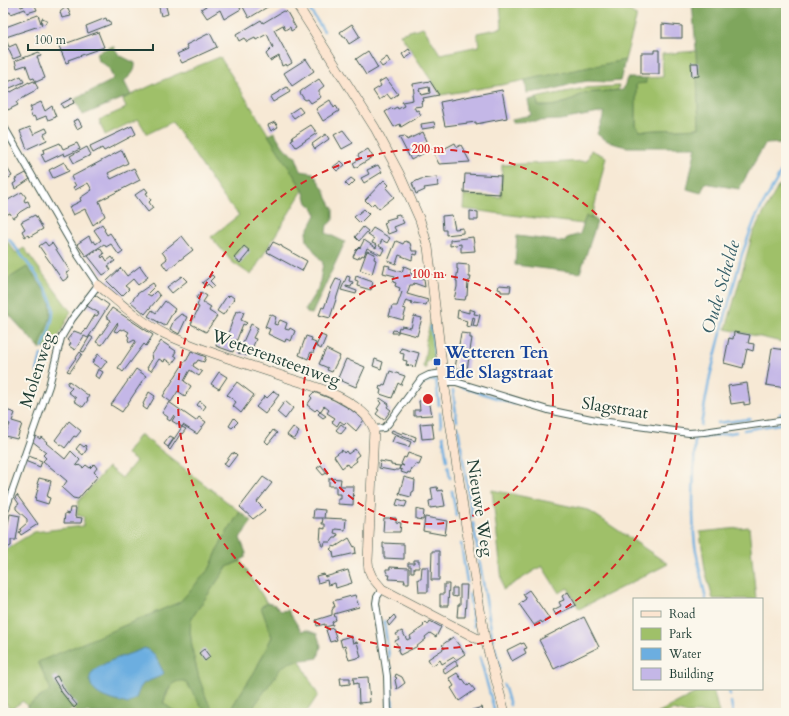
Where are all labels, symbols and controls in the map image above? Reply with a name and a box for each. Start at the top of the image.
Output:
scale bar [28,26,153,52]
text: 100 m [34,32,67,48]
text: 200 m [412,141,445,157]
water label: Oude Schelde [696,236,747,337]
text: 100 m [412,266,445,282]
street label: Wetterensteenweg [207,324,344,392]
street label: Molenweg [14,329,60,411]
place label: Wetteren Ten Ede Slagstraat [444,341,553,384]
marker: Wetteren Ten Ede Slagstraat [432,357,442,367]
street label: Slagstraat [580,391,651,425]
centre of rings [421,392,435,406]
street label: Nieuwe Weg [461,458,499,559]
legend [633,598,763,690]
text: Road [669,606,696,622]
text: Park [669,626,693,642]
text: Water [668,646,702,662]
text: Building [669,666,714,682]

